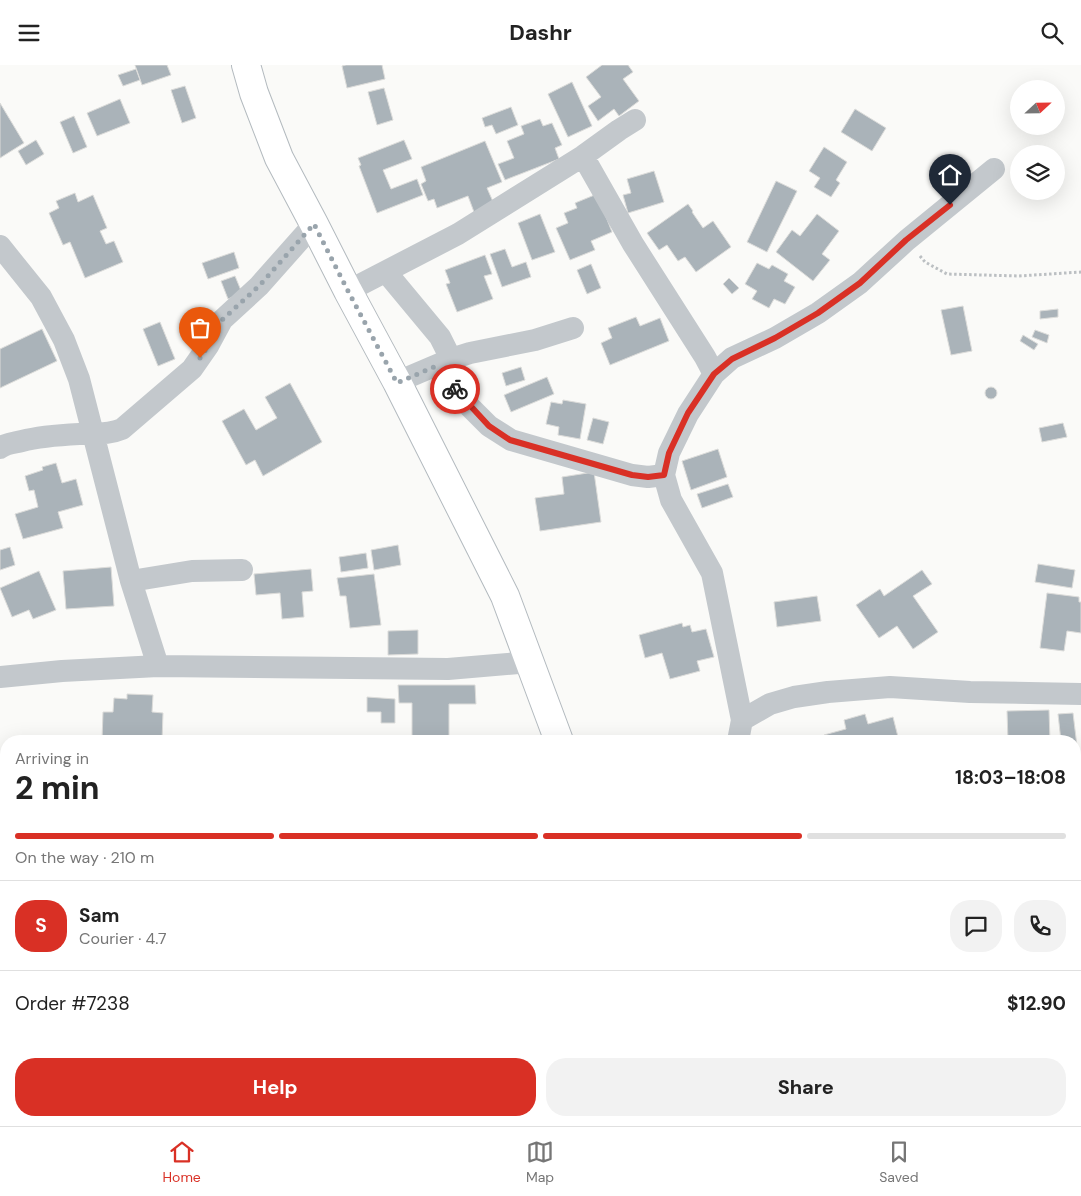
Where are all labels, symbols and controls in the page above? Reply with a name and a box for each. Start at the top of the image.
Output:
text: Dashr [509,18,572,47]
icon: menu [15,19,43,47]
icon: search [1038,19,1066,47]
north arrow [1010,80,1065,135]
map controls [1010,80,1065,200]
button: layers [1010,145,1065,200]
pin [929,154,971,205]
icon: home [936,161,964,189]
pin [179,307,221,358]
icon: bag [186,314,214,342]
courier [430,364,480,414]
icon: bike [441,375,469,403]
text: Arriving in [15,748,89,769]
text: 18:03–18:08 [955,765,1066,790]
text: 2 min [15,767,100,809]
text: On the way · 210 m [15,847,154,868]
button: chat [950,900,1002,952]
button: phone [1014,900,1066,952]
text: Sam [79,903,120,928]
text: S [35,913,47,938]
text: Courier · 4.7 [79,928,167,949]
text: Order #7238 [15,991,130,1016]
text: $12.90 [1007,991,1066,1016]
button: Help [15,1058,536,1116]
button: Share [546,1058,1066,1116]
tab: Home [163,1138,201,1186]
tab: Map [526,1138,554,1186]
tab: Saved [879,1138,918,1186]

